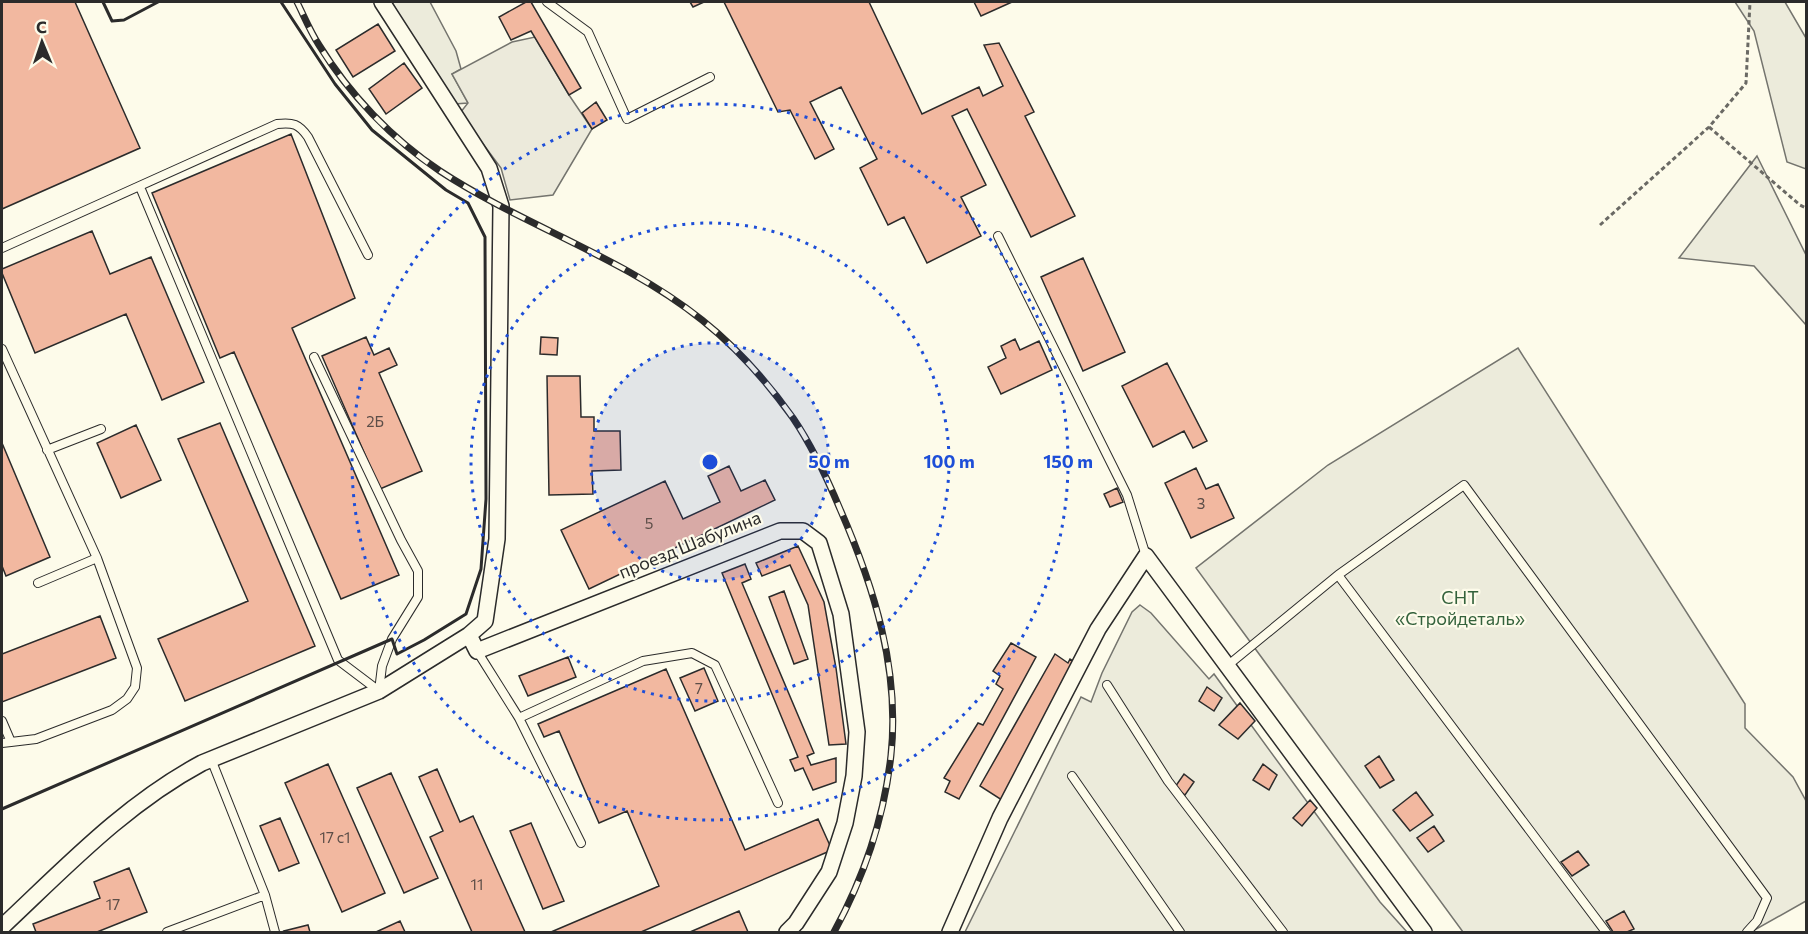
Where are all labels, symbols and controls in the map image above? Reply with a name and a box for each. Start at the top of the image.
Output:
north arrow [12,12,72,72]
text: С [36,17,47,36]
house number: 2Б [366,412,384,430]
text: 50 m [808,450,850,472]
text: 100 m [923,450,975,472]
text: 150 m [1043,450,1093,472]
centre of rings [700,452,720,472]
house number: 3 [1197,494,1205,512]
street label: проезд Шабулина [615,506,764,583]
house number: 5 [645,514,653,532]
park label: СНТ «Стройдеталь» [1395,586,1525,629]
house number: 7 [695,679,703,697]
house number: 17 с1 [319,828,351,846]
house number: 11 [471,875,483,893]
house number: 17 [106,895,120,913]

